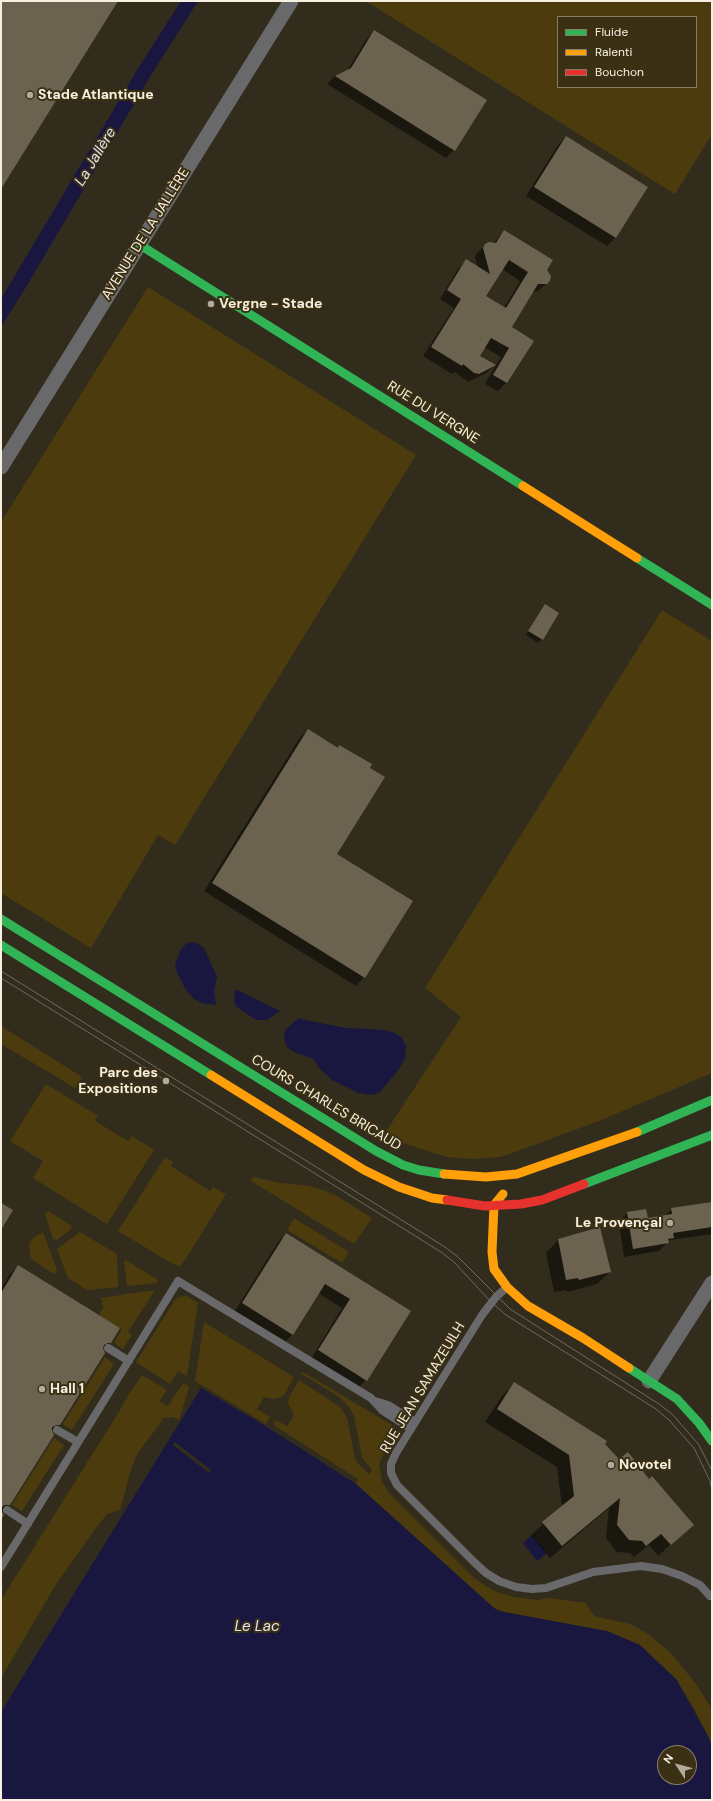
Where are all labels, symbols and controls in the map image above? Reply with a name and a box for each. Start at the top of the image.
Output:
legend [557,16,697,88]
text: Fluide [595,24,628,40]
text: Ralenti [595,44,632,60]
text: Bouchon [595,64,644,80]
place label: Stade Atlantique [38,87,154,103]
marker: Stade Atlantique [25,90,35,100]
water label: La Jallère [71,124,121,190]
street label: AVENUE DE LA JALLÈRE [99,165,193,303]
place label: Vergne - Stade [219,296,322,312]
marker: Vergne - Stade [206,299,216,309]
street label: RUE DU VERGNE [384,378,482,448]
street label: COURS CHARLES BRICAUD [248,1051,404,1155]
place label: Parc des Expositions [78,1065,158,1098]
marker: Parc des Expositions [161,1076,171,1086]
place label: Le Provençal [575,1215,662,1231]
marker: Le Provençal [665,1218,675,1228]
street label: RUE JEAN SAMAZEUILH [377,1319,469,1457]
place label: Hall 1 [50,1381,84,1397]
marker: Hall 1 [37,1384,47,1394]
place label: Novotel [619,1457,671,1473]
marker: Novotel [606,1460,616,1470]
water label: Le Lac [234,1618,280,1636]
north arrow [657,1745,697,1785]
text: N [660,1751,676,1766]

